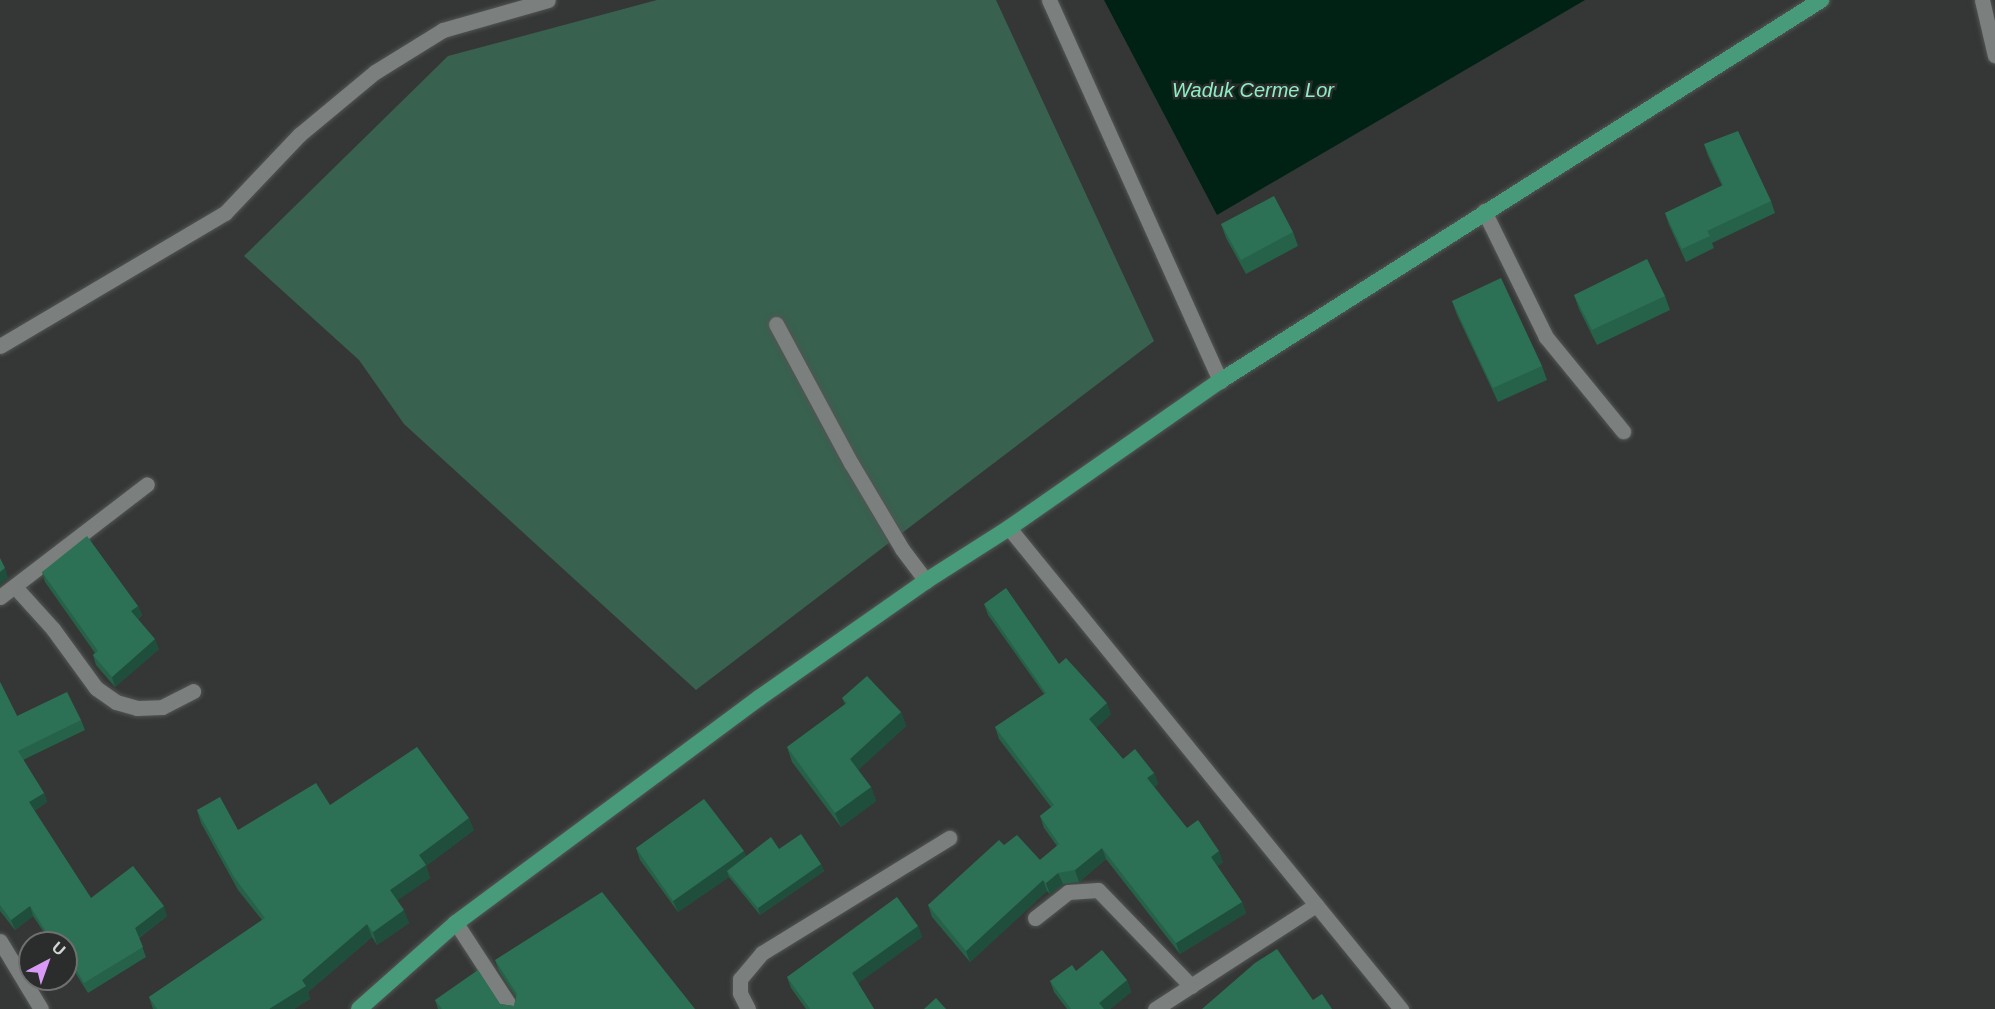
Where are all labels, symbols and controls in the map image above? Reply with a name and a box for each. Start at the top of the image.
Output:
water label: Waduk Cerme Lor [1172,78,1334,102]
north arrow [18,931,78,991]
text: U [49,938,69,959]

